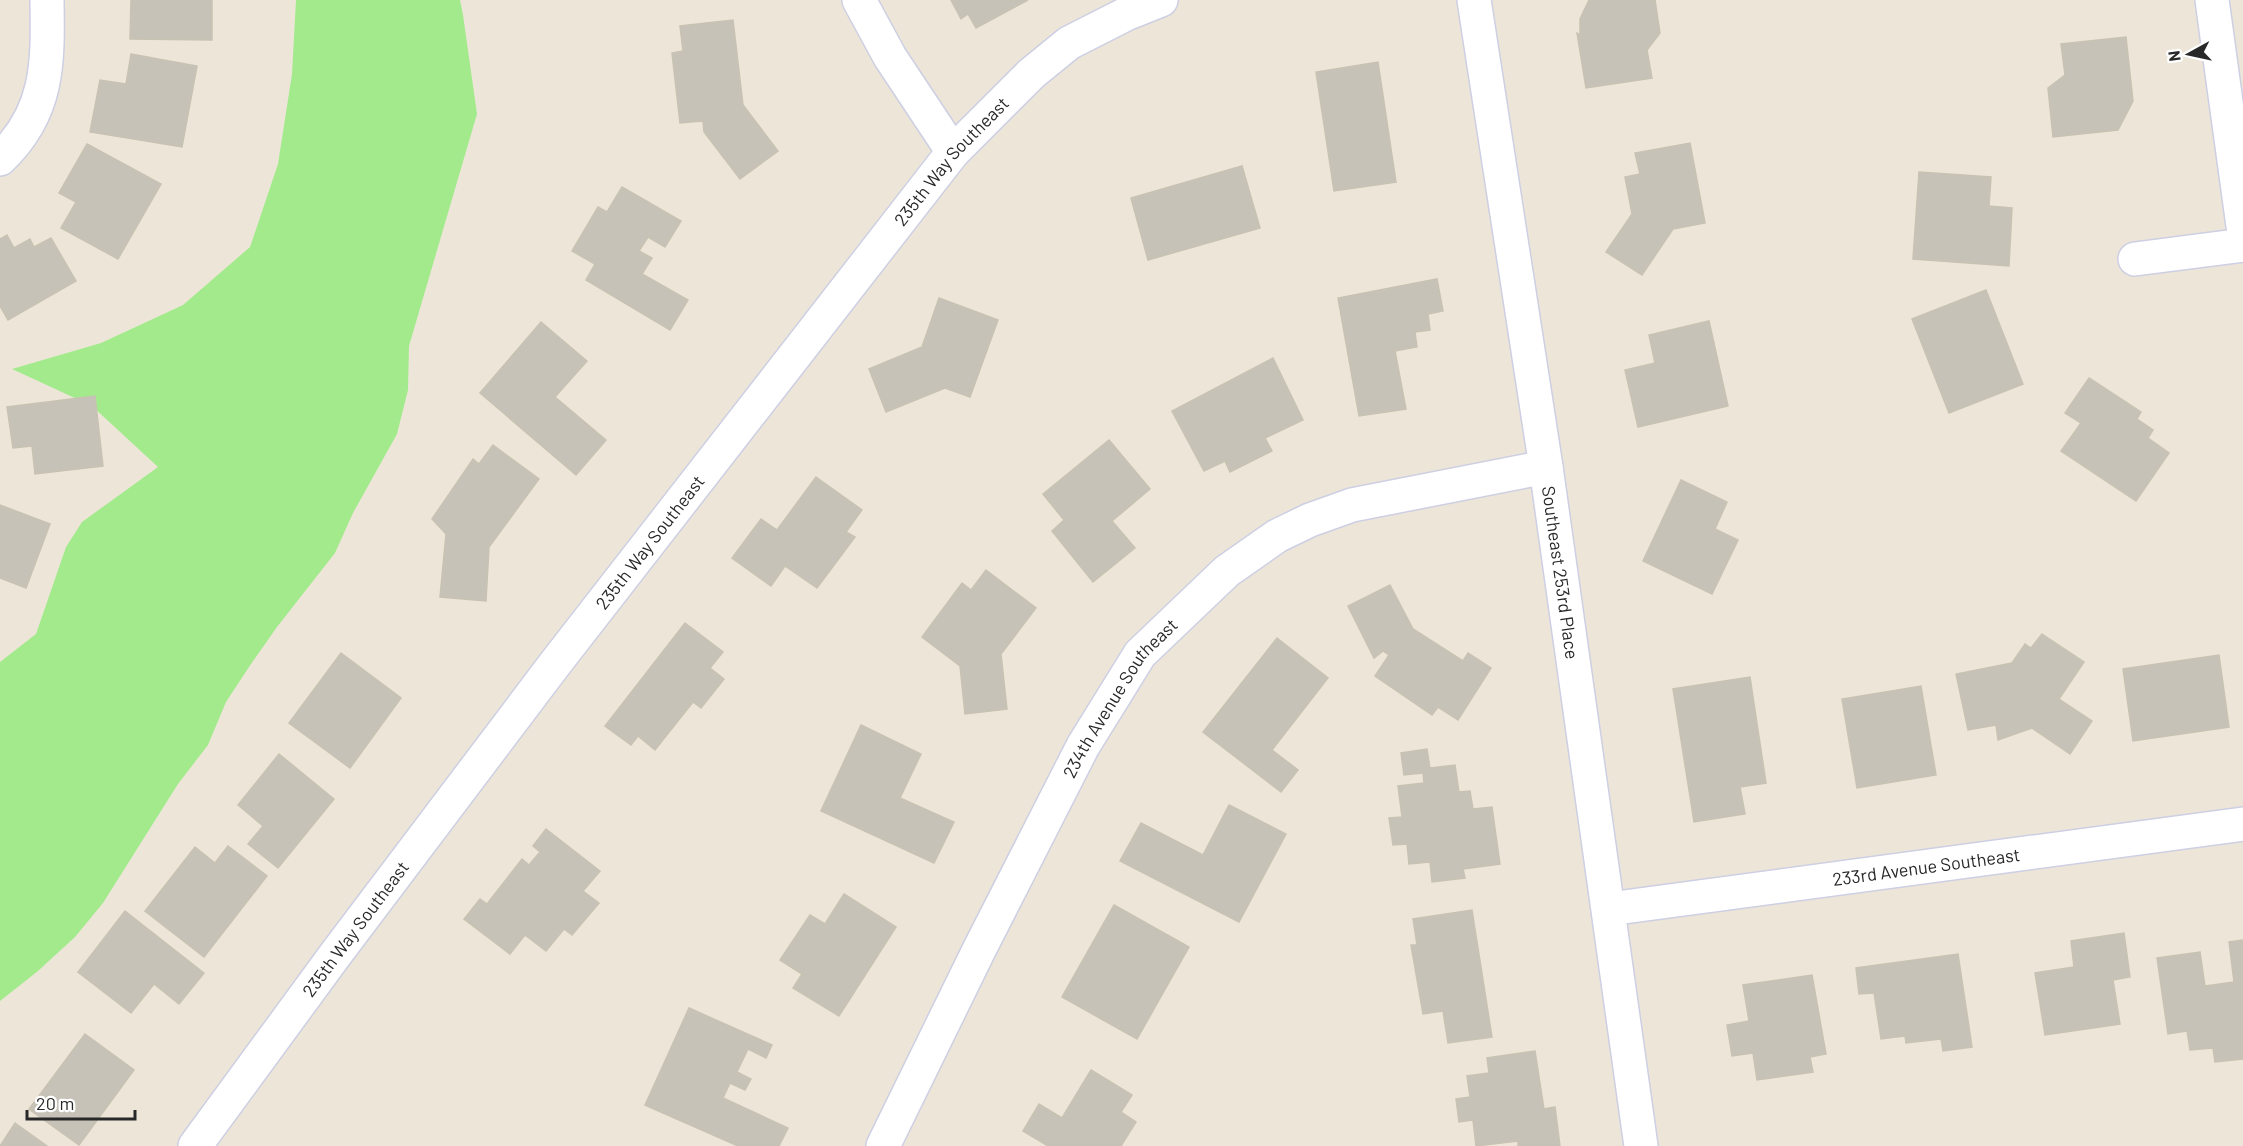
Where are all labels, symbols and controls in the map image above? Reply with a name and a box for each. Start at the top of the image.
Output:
north arrow [2159,24,2219,84]
text: N [2164,50,2184,63]
street label: 235th Way Southeast [889,92,1013,230]
street label: 235th Way Southeast [591,471,709,614]
street label: Southeast 253rd Place [1538,484,1584,660]
street label: 234th Avenue Southeast [1058,613,1182,781]
street label: 233rd Avenue Southeast [1831,843,2021,890]
street label: 235th Way Southeast [297,856,413,1001]
scale bar [27,1083,135,1121]
text: 20 m [36,1092,74,1114]

